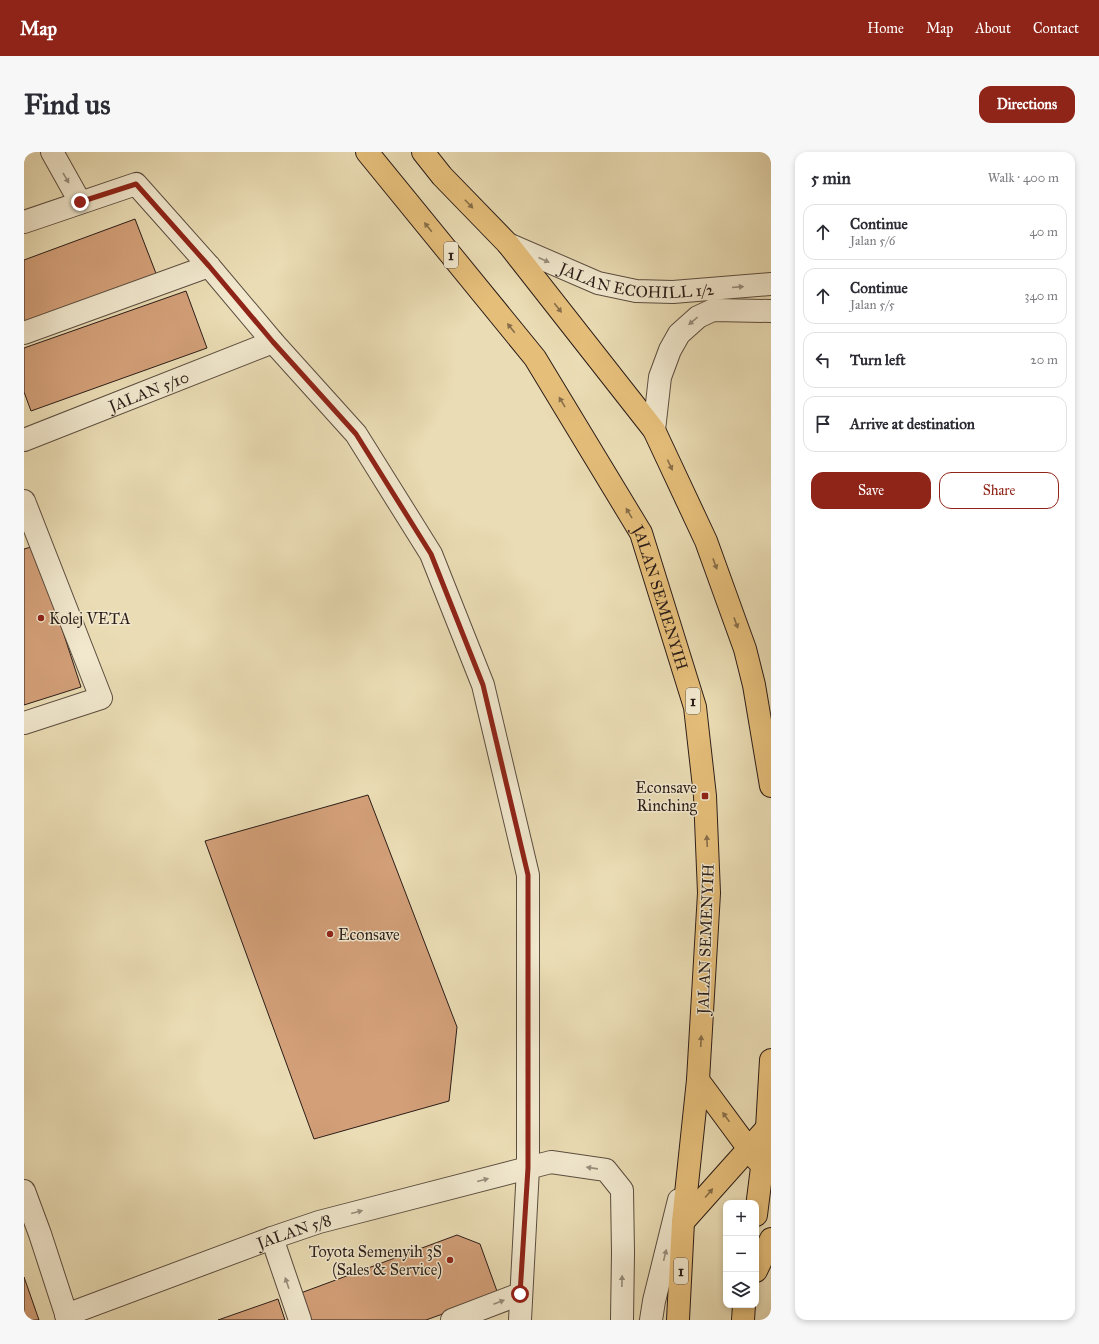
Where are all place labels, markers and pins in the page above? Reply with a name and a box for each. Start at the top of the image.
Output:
place label: Kolej VETA [49,609,131,628]
marker: Kolej VETA [36,613,46,623]
place label: Econsave Rinching [635,778,698,816]
marker: Econsave Rinching [700,791,710,801]
place label: Econsave [338,925,400,944]
marker: Econsave [325,929,335,939]
place label: Toyota Semenyih 3S (Sales & Service) [309,1242,442,1280]
marker: Toyota Semenyih 3S (Sales & Service) [445,1255,455,1265]

